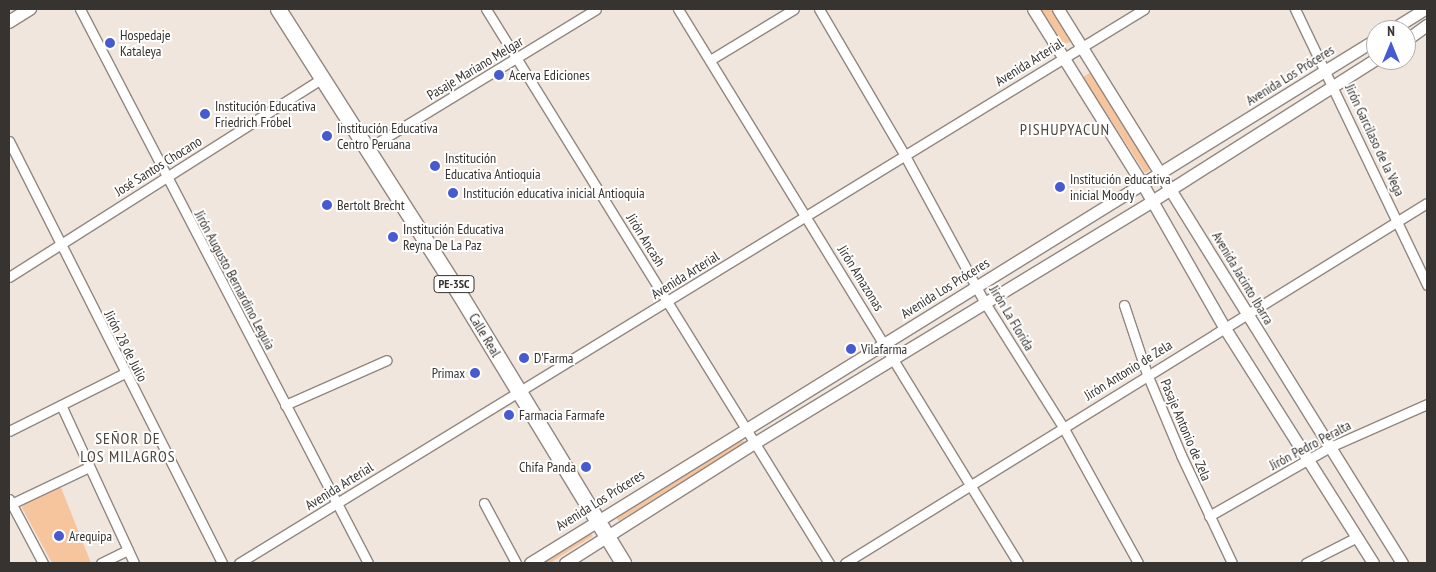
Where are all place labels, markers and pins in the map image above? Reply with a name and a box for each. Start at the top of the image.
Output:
place label: Hospedaje Kataleya [120,27,171,59]
marker: Hospedaje Kataleya [104,37,116,49]
place label: Acerva Ediciones [509,67,590,83]
marker: Acerva Ediciones [493,69,505,81]
place label: Institución Educativa Friedrich Frobel [215,98,316,130]
marker: Institución Educativa Friedrich Frobel [199,108,211,120]
place label: Institución Educativa Centro Peruana [337,120,438,152]
marker: Institución Educativa Centro Peruana [321,130,333,142]
place label: Institución Educativa Antioquia [445,150,541,182]
marker: Institución Educativa Antioquia [429,160,441,172]
place label: Institución educativa inicial Moody [1070,171,1171,203]
marker: Institución educativa inicial Moody [1054,181,1066,193]
place label: Institución educativa inicial Antioquia [463,185,645,201]
marker: Institución educativa inicial Antioquia [447,187,459,199]
place label: Bertolt Brecht [337,197,405,213]
marker: Bertolt Brecht [321,199,333,211]
place label: Institución Educativa Reyna De La Paz [403,221,504,253]
marker: Institución Educativa Reyna De La Paz [387,231,399,243]
place label: Vilafarma [861,341,907,357]
marker: Vilafarma [845,343,857,355]
place label: D'Farma [534,350,573,366]
marker: D'Farma [518,352,530,364]
place label: Primax [432,365,465,381]
marker: Primax [469,367,481,379]
place label: Farmacia Farmafe [519,407,605,423]
marker: Farmacia Farmafe [503,409,515,421]
place label: Chifa Panda [519,459,576,475]
marker: Chifa Panda [580,461,592,473]
place label: Arequipa [69,528,112,544]
marker: Arequipa [53,530,65,542]

